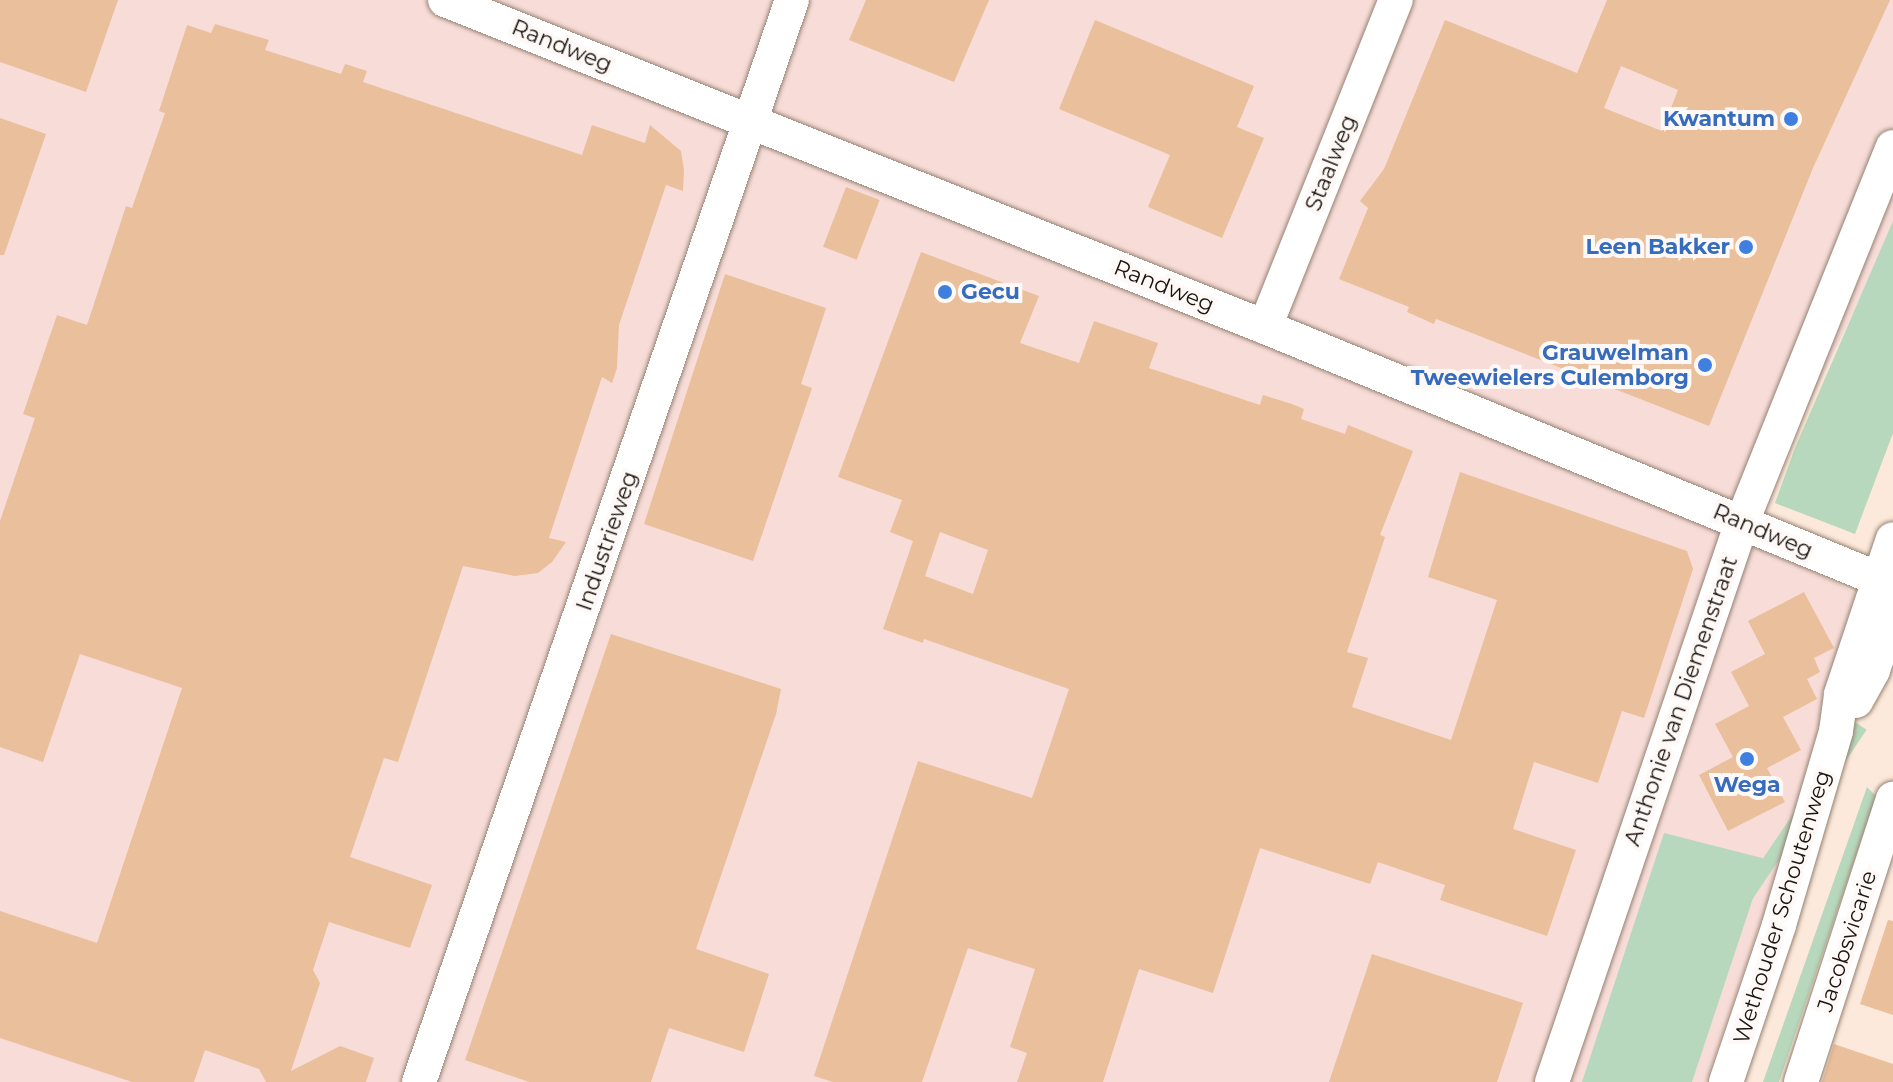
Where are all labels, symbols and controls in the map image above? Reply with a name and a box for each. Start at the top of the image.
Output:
street label: Randweg [508,14,616,78]
place label: Kwantum [1663,106,1775,132]
marker: Kwantum [1782,110,1800,128]
street label: Staalweg [1300,111,1362,215]
place label: Leen Bakker [1586,234,1730,260]
marker: Leen Bakker [1737,238,1755,256]
street label: Randweg [1110,254,1218,318]
place label: Gecu [961,279,1020,305]
marker: Gecu [936,283,954,301]
place label: Grauwelman Tweewielers Culemborg [1411,339,1689,390]
marker: Grauwelman Tweewielers Culemborg [1696,356,1714,374]
street label: Industrieweg [571,468,643,614]
street label: Randweg [1709,498,1817,564]
street label: Anthonie van Diemenstraat [1619,553,1743,849]
marker: Wega [1738,750,1756,768]
street label: Wethouder Schoutenweg [1728,767,1836,1047]
place label: Wega [1713,772,1781,798]
street label: Jacobsvicarie [1812,867,1882,1015]

